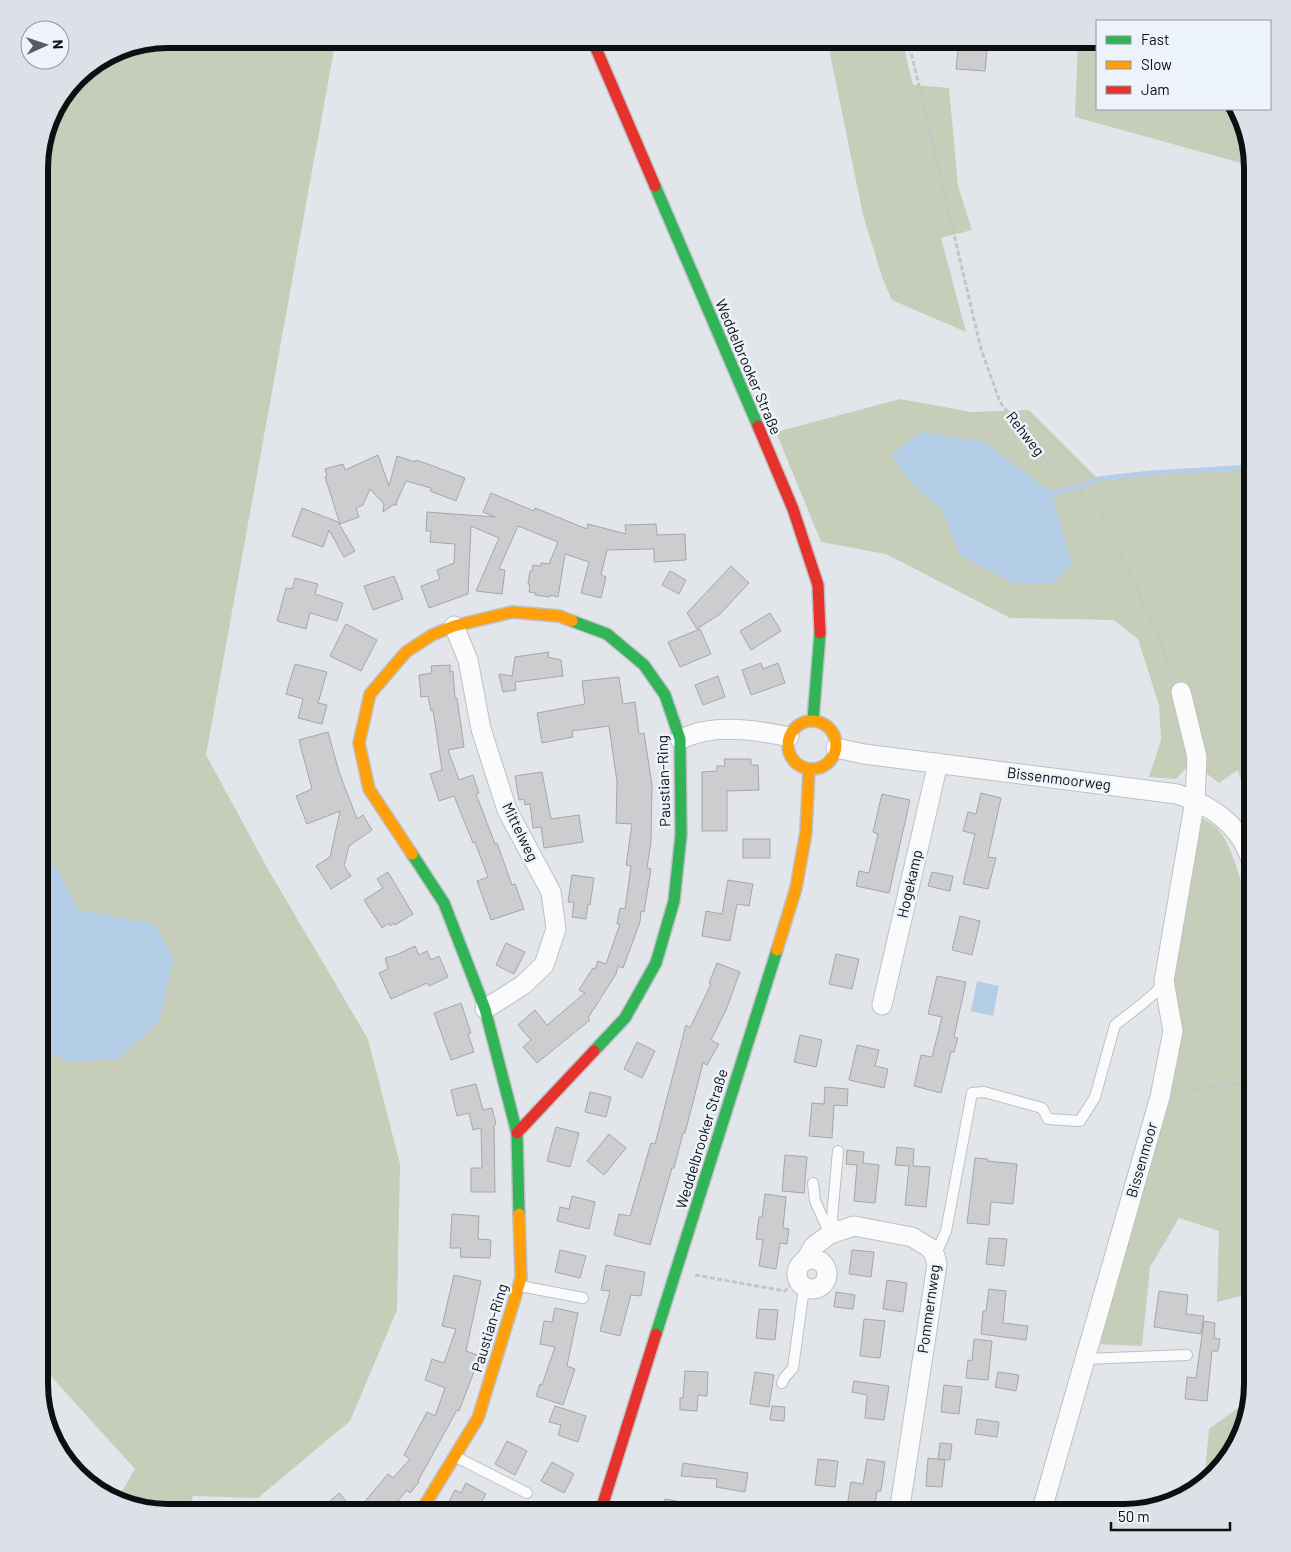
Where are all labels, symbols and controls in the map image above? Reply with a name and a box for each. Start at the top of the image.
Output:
north arrow [20,20,70,70]
legend [1096,20,1271,110]
text: Fast [1141,30,1169,48]
text: N [50,39,67,49]
text: Slow [1141,55,1172,73]
text: Jam [1141,80,1170,98]
street label: Weddelbrooker Straße [712,296,786,437]
street label: Rehweg [1003,407,1049,459]
street label: Paustian-Ring [652,735,674,827]
street label: Bissenmoorweg [1006,763,1112,793]
street label: Mittelweg [499,799,543,864]
street label: Hogekamp [892,848,926,920]
street label: Weddelbrooker Straße [671,1066,731,1211]
street label: Bissenmoor [1122,1119,1161,1200]
street label: Pommernweg [913,1263,943,1354]
street label: Paustian-Ring [467,1281,511,1374]
scale bar [1111,1500,1230,1532]
text: 50 m [1118,1507,1150,1525]

